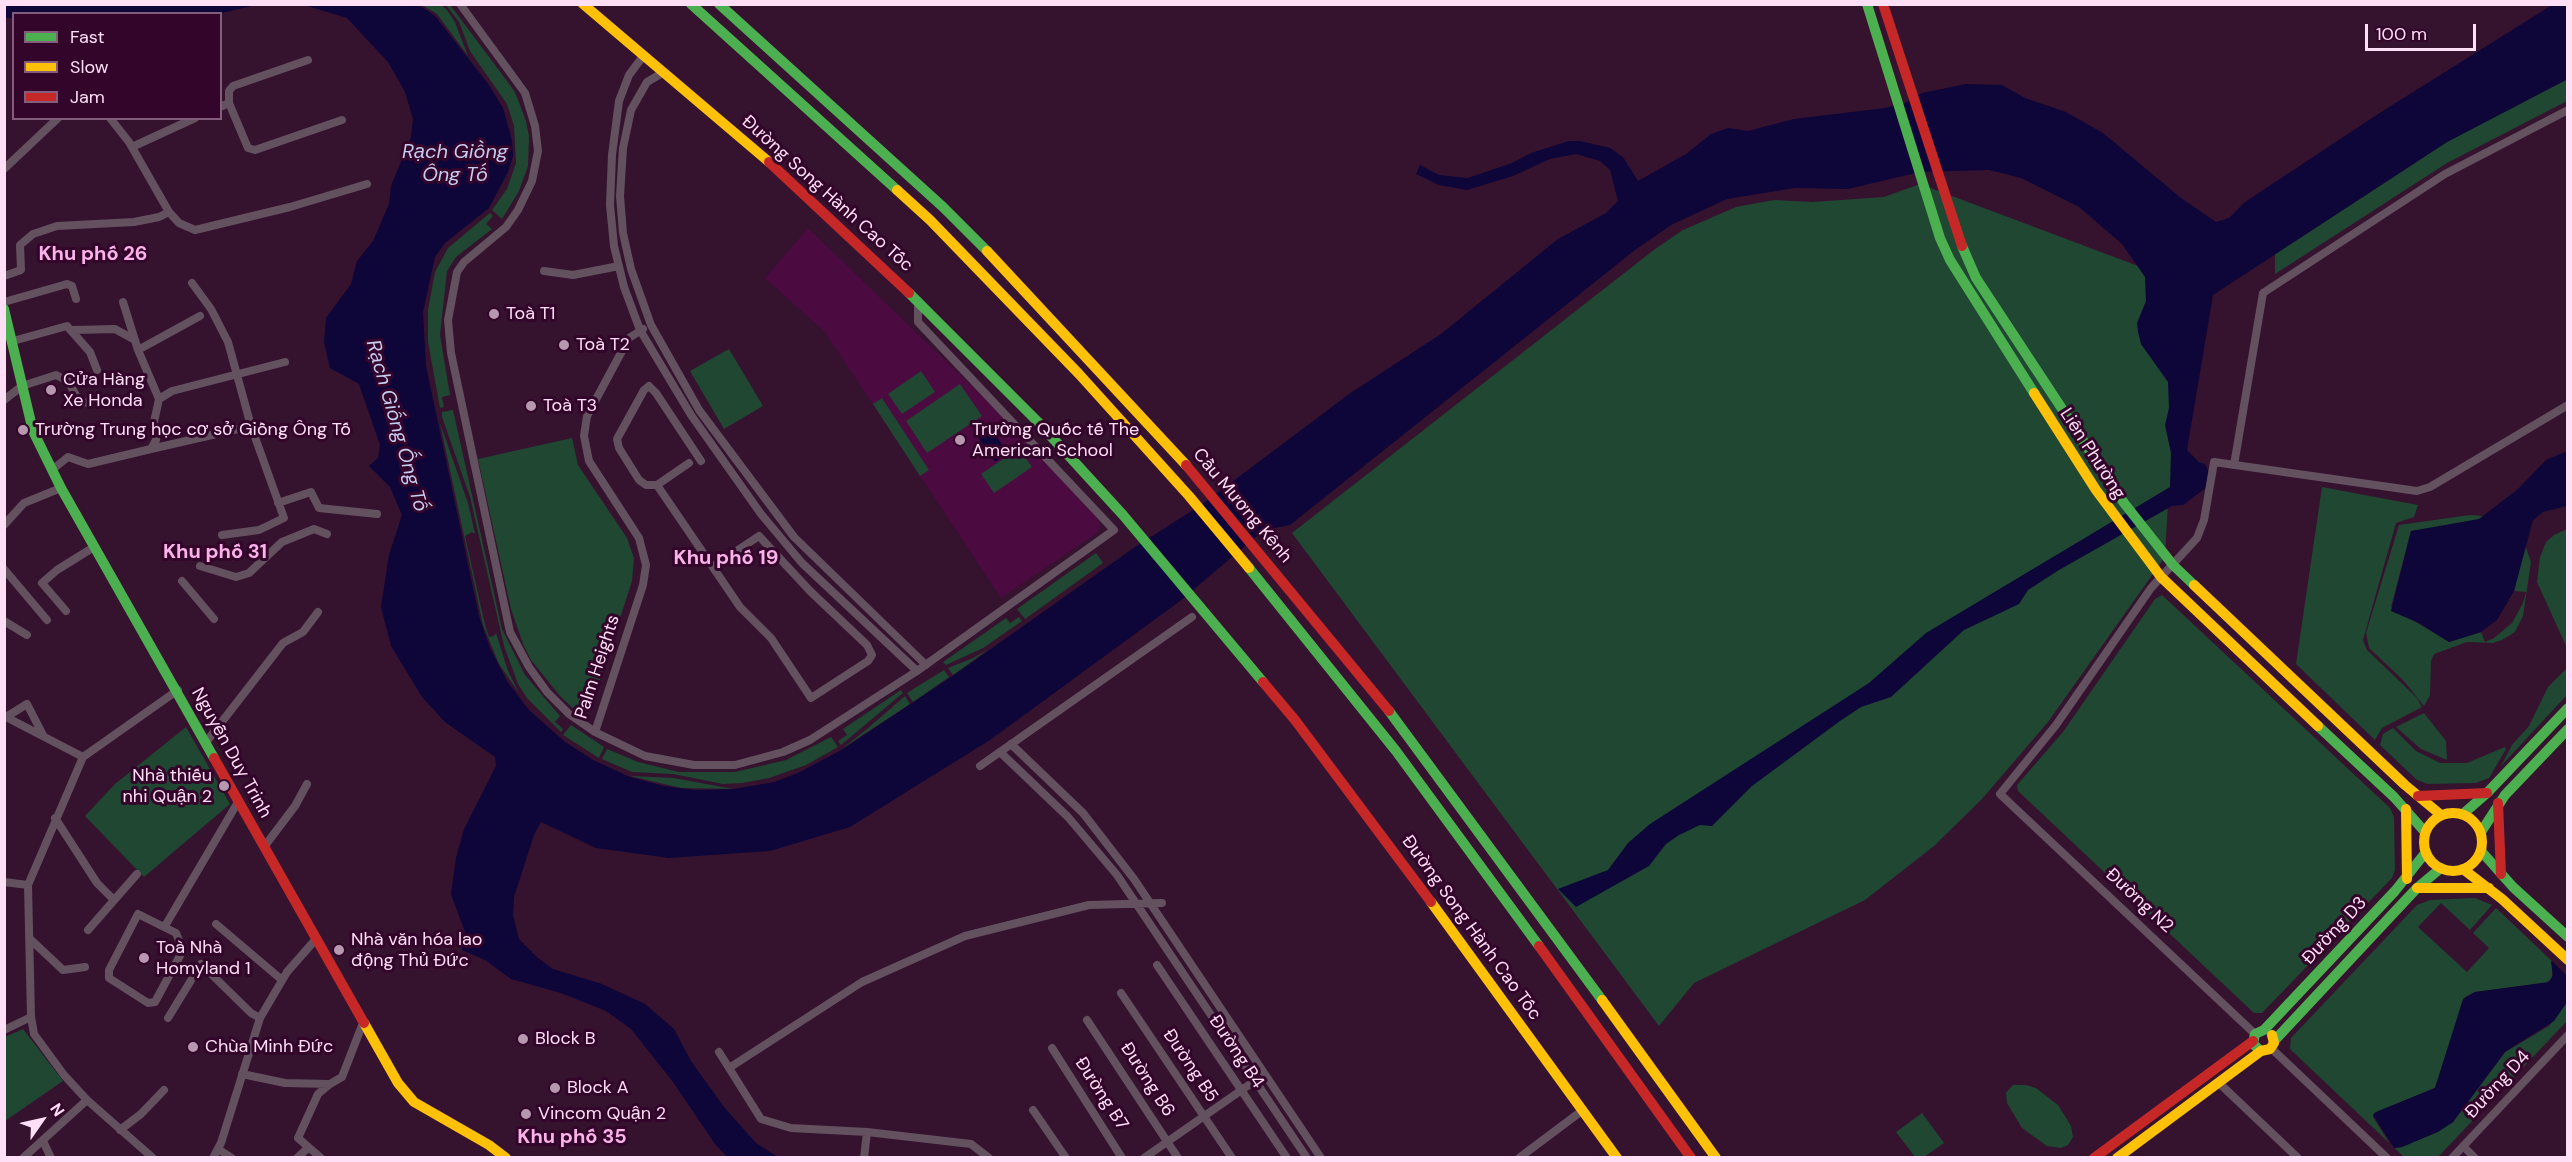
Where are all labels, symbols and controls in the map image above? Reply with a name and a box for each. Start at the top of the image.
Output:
legend [12,12,222,120]
scale bar [2368,12,2479,50]
text: 100 m [2376,22,2427,46]
text: Fast [70,25,105,49]
text: Slow [70,55,109,79]
text: Jam [70,85,105,109]
street label: Đường Song Hành Cao Tốc [737,111,917,277]
water label: Rạch Giồng Ông Tố [402,141,508,188]
district label: Khu phố 26 [38,243,148,267]
place label: Toà T1 [506,303,555,325]
marker: Toà T1 [487,307,501,321]
place label: Toà T2 [576,334,630,356]
water label: Rạch Giống Ống Tố [360,337,432,515]
marker: Toà T2 [557,338,571,352]
place label: Cửa Hàng Xe Honda [63,369,145,412]
marker: Cửa Hàng Xe Honda [44,383,58,397]
place label: Toà T3 [543,395,597,417]
marker: Toà T3 [524,399,538,413]
street label: Liên Phường [2055,404,2129,504]
place label: Trường Trung học cơ sở Giồng Ông Tố [35,419,351,441]
place label: Trường Quốc tế The American School [972,419,1139,462]
marker: Trường Trung học cơ sở Giồng Ông Tố [16,423,30,437]
marker: Trường Quốc tế The American School [953,433,967,447]
street label: Cầu Mương Kênh [1188,444,1296,568]
district label: Khu phố 31 [163,541,267,565]
district label: Khu phố 19 [674,547,778,571]
street label: Palm Heights [571,612,625,722]
street label: Nguyễn Duy Trinh [186,684,276,822]
place label: Nhà thiếu nhi Quận 2 [122,765,212,808]
marker: Nhà thiếu nhi Quận 2 [217,779,231,793]
street label: Đường Song Hành Cao Tốc [1397,831,1545,1025]
street label: Đường N2 [2101,864,2177,938]
street label: Đường D3 [2298,893,2372,969]
place label: Nhà văn hóa lao động Thủ Đức [351,929,482,972]
place label: Toà Nhà Homyland 1 [156,937,251,980]
marker: Nhà văn hóa lao động Thủ Đức [332,943,346,957]
marker: Toà Nhà Homyland 1 [137,951,151,965]
street label: Đường B4 [1204,1011,1268,1093]
street label: Đường B5 [1158,1025,1222,1107]
place label: Block B [535,1028,596,1050]
marker: Block B [516,1032,530,1046]
place label: Chùa Minh Đức [205,1036,333,1058]
street label: Đường B6 [1115,1039,1179,1121]
marker: Chùa Minh Đức [186,1040,200,1054]
street label: Đường D4 [2461,1047,2535,1123]
street label: Đường B7 [1070,1054,1132,1134]
place label: Block A [567,1077,629,1099]
marker: Block A [548,1081,562,1095]
north arrow [12,1090,72,1150]
text: N [45,1099,69,1120]
place label: Vincom Quận 2 [538,1103,666,1125]
marker: Vincom Quận 2 [519,1107,533,1121]
district label: Khu phố 35 [517,1126,627,1150]

